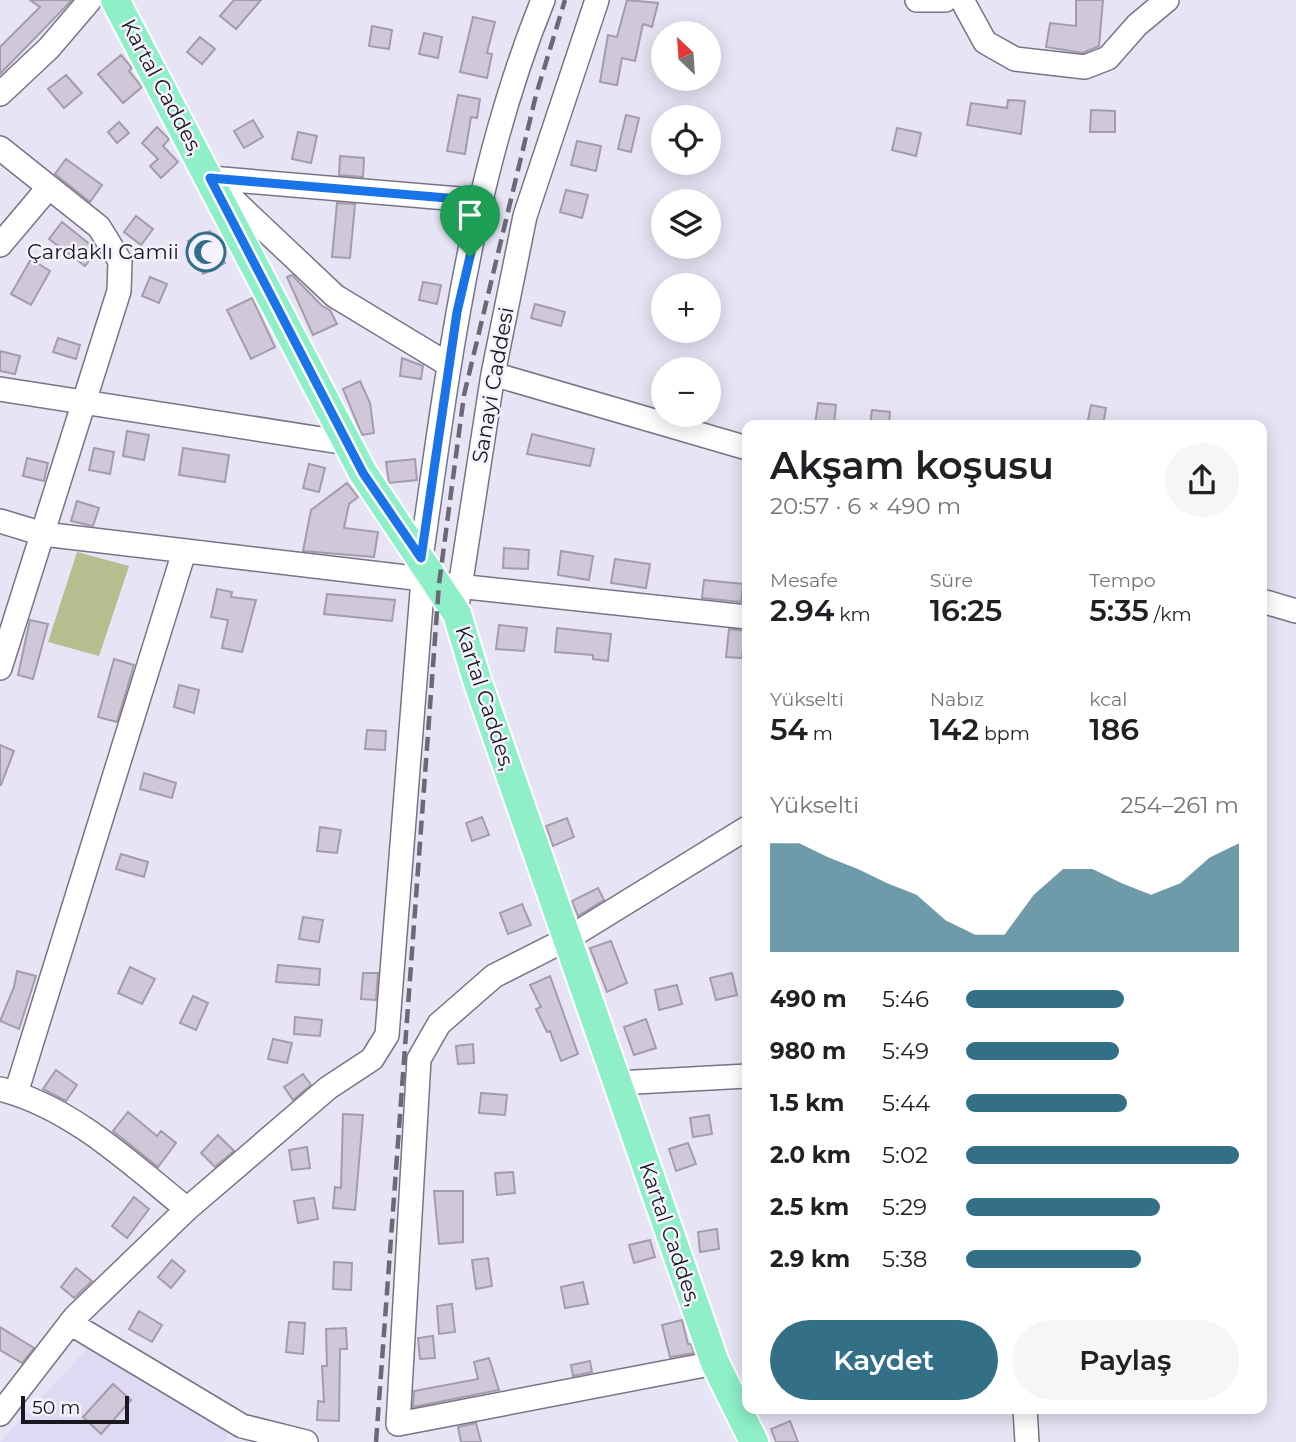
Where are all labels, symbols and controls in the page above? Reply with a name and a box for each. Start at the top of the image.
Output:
street label: Kartal Caddes, [116,15,209,159]
north arrow [651,21,721,91]
map controls [651,21,721,427]
button: locate [651,105,721,175]
pin [440,185,500,257]
button: layers [651,189,721,259]
icon: arrive [451,196,489,234]
mosque icon: Çardaklı Camii [185,231,227,273]
place label: Çardaklı Camii [27,239,179,264]
button: + [651,273,721,343]
street label: Sanayi Caddesi [466,305,519,465]
button: − [651,357,721,427]
text: Akşam koşusu [770,442,1054,489]
button: share [1165,443,1239,517]
text: 20:57 · 6 × 490 m [770,492,961,520]
text: Mesafe [770,569,838,592]
text: Süre [930,569,973,592]
text: Tempo [1089,569,1156,592]
text: 2.94 [770,592,834,629]
text: 16:25 [930,592,1002,629]
text: 5:35 [1089,592,1149,629]
text: km [834,603,871,626]
text: /km [1149,603,1192,626]
street label: Kartal Caddes, [450,622,521,773]
text: Yükselti [770,688,844,711]
text: Nabız [930,688,984,711]
text: kcal [1089,688,1127,711]
text: 54 [770,711,808,748]
text: 142 [930,711,979,748]
text: 186 [1089,711,1139,748]
text: m [808,722,833,745]
text: bpm [979,722,1030,745]
text: Yükselti [770,791,859,819]
text: 254–261 m [1121,791,1239,819]
text: 490 m [770,985,847,1013]
text: 5:46 [882,985,929,1013]
text: 980 m [770,1037,846,1065]
text: 5:49 [882,1037,929,1065]
text: 1.5 km [770,1089,844,1117]
text: 5:44 [882,1089,930,1117]
text: 2.0 km [770,1141,851,1169]
text: 5:02 [882,1141,928,1169]
street label: Kartal Caddes, [634,1159,707,1309]
text: 2.5 km [770,1193,849,1221]
text: 5:29 [882,1193,927,1221]
text: 2.9 km [770,1245,850,1273]
text: 5:38 [882,1245,928,1273]
button: Kaydet [770,1320,998,1400]
button: Paylaş [1012,1320,1239,1400]
scale bar [21,1393,130,1425]
text: 50 m [32,1396,80,1419]

